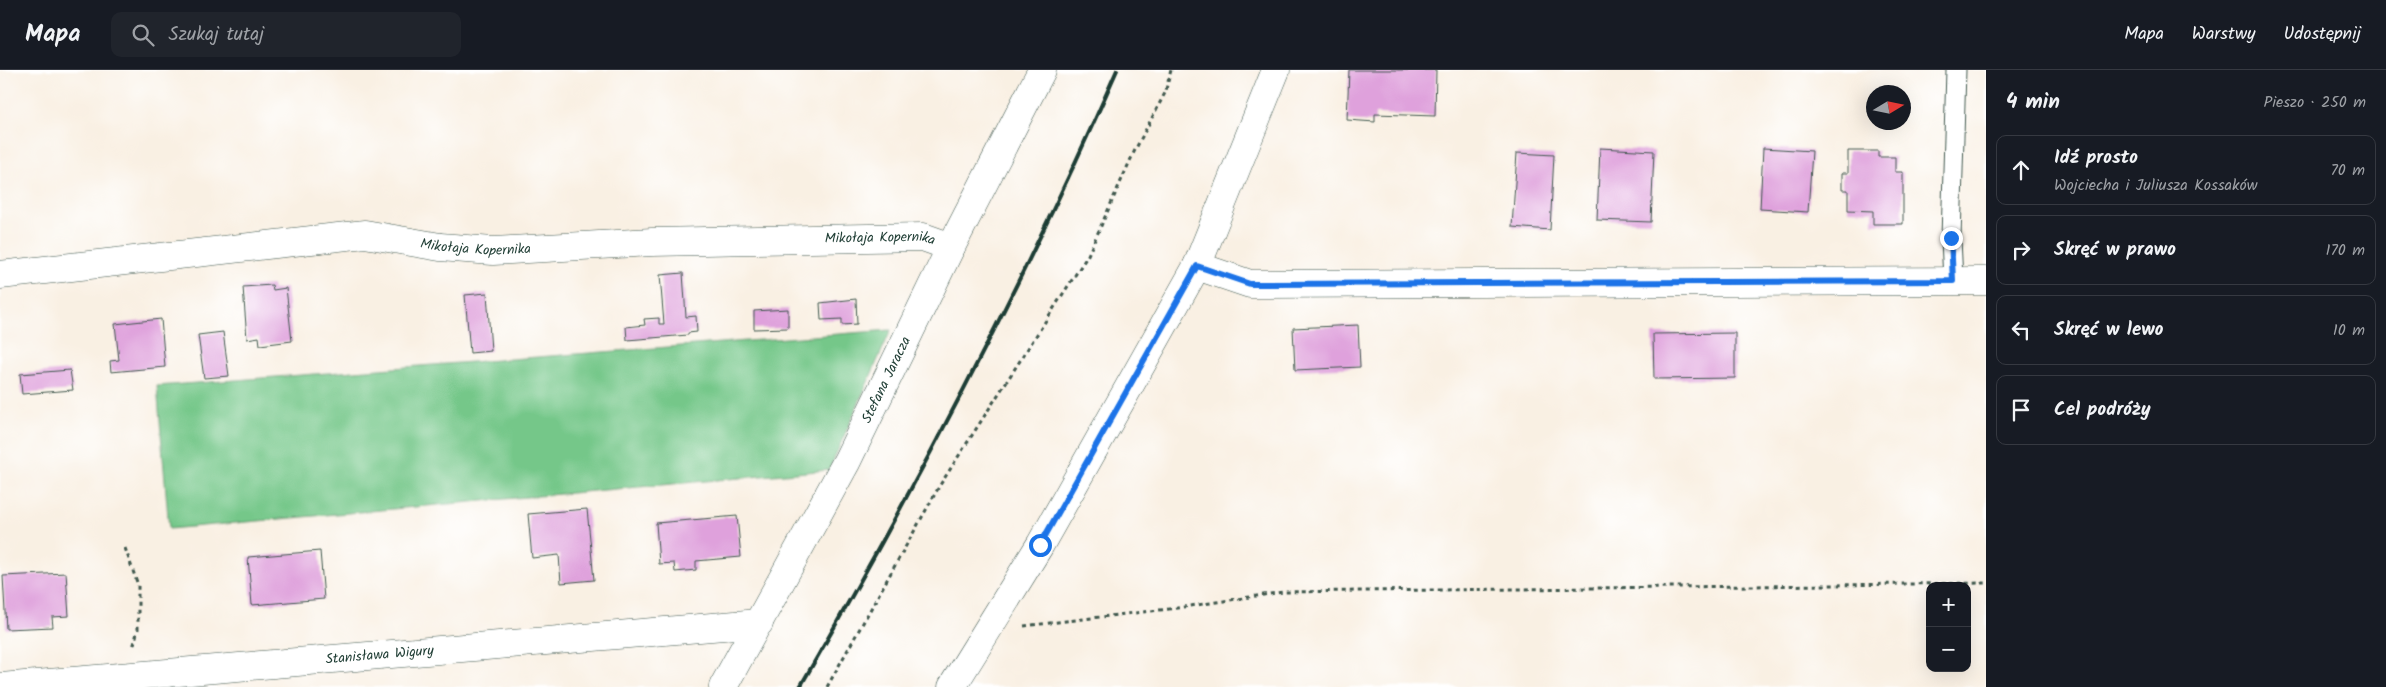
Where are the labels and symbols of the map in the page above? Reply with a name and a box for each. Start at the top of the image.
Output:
north arrow [1866,85,1911,130]
street label: Mikołaja Kopernika [824,226,939,252]
route end [1940,227,1963,250]
street label: Mikołaja Kopernika [419,233,531,262]
street label: Stefana Jaracza [856,333,917,427]
route start [1029,534,1052,557]
street label: Stanisława Wigury [325,639,435,671]

